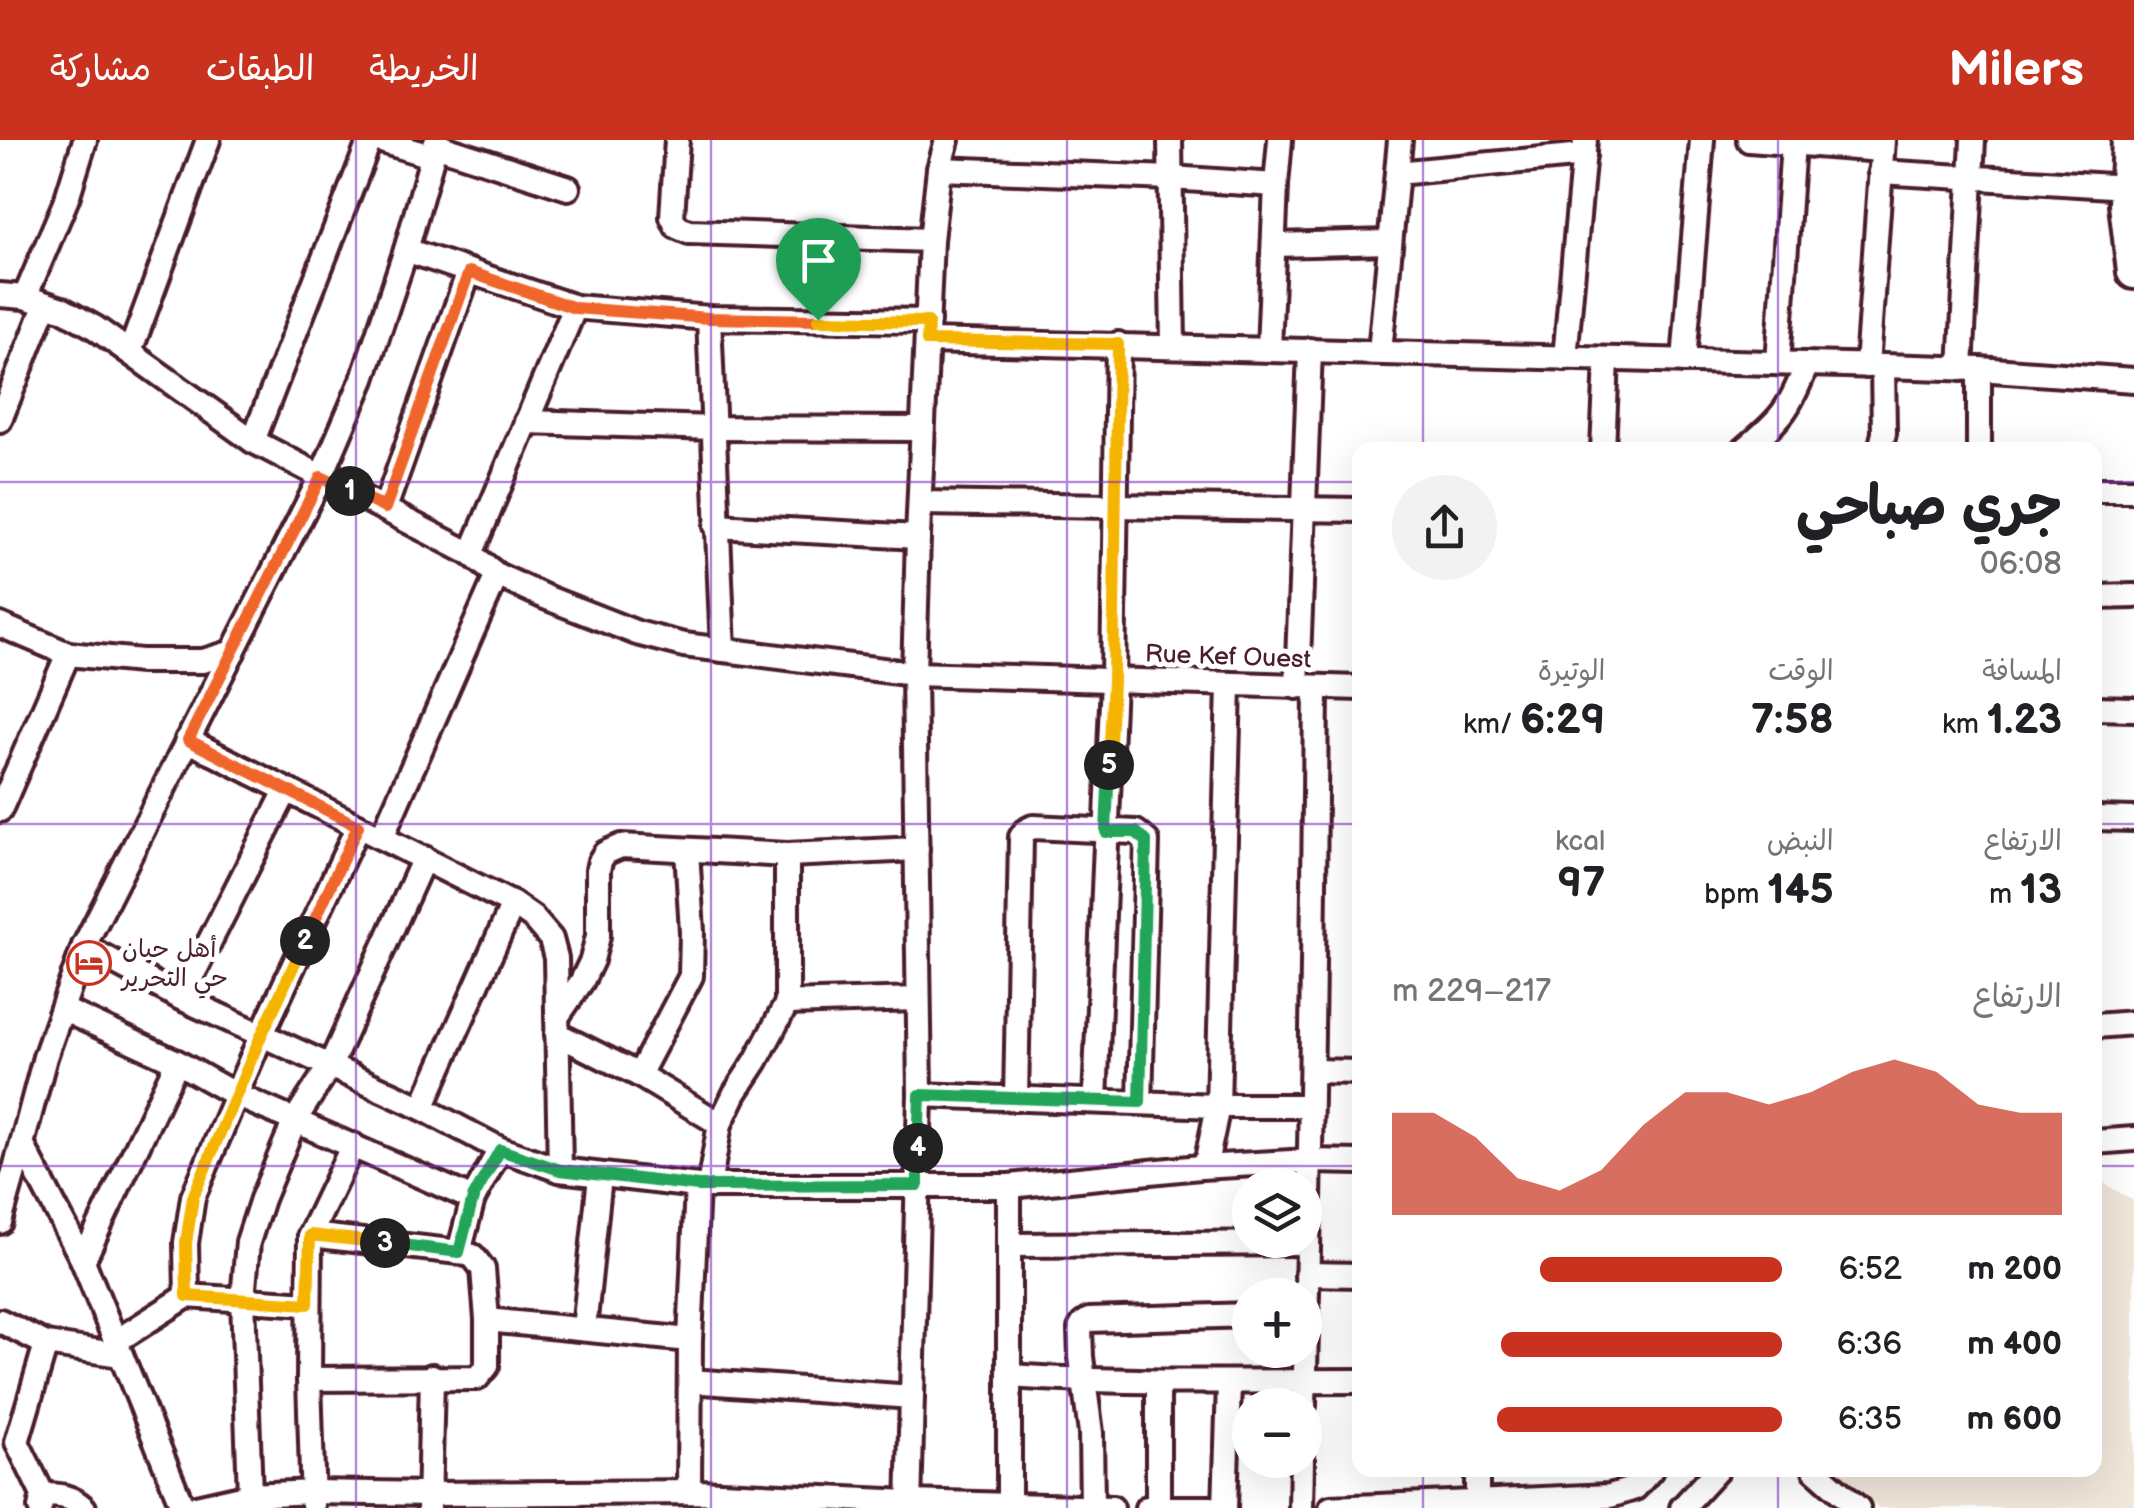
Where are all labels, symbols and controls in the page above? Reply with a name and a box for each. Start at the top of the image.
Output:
text: Milers [1948,42,2084,99]
text: مشاركة [50,48,151,91]
text: الطبقات [206,48,314,91]
text: الخريطة [369,48,479,91]
pin [776,218,861,321]
icon: arrive [791,233,846,288]
pin: 1 [325,466,375,516]
text: 1 [344,474,356,507]
text: جري صباحي [1796,474,2062,541]
button: share [1392,475,1497,580]
text: 06:08 [1980,545,2062,584]
street label: Rue Kef Ouest [1144,639,1312,675]
text: الوتيرة [1538,655,1605,688]
text: الوقت [1768,655,1834,688]
text: المسافة [1982,655,2062,688]
text: 6:29 [1520,695,1605,746]
text: 7:58 [1751,695,1834,746]
text: 1.23 [1986,695,2062,746]
text: /km [1463,708,1520,741]
text: km [1942,708,1986,741]
pin: 5 [1084,740,1134,790]
text: 5 [1101,748,1117,781]
text: kcal [1555,825,1605,858]
text: النبض [1767,825,1834,858]
text: الارتفاع [1983,825,2062,858]
text: 97 [1558,858,1605,909]
text: 145 [1767,865,1834,916]
text: 13 [2020,865,2062,916]
text: bpm [1704,878,1767,911]
text: m [1989,878,2020,911]
pin: 2 [280,916,330,966]
text: 2 [297,924,313,957]
place label: أهل حيان حي التحرير [120,934,228,999]
hotel icon: أهل حيان حي التحرير [66,940,112,986]
text: 217–229 m [1392,972,1551,1011]
text: الارتفاع [1972,978,2062,1017]
pin: 4 [893,1123,943,1173]
text: 4 [910,1131,926,1164]
map controls [1232,1168,1322,1478]
button: layers [1232,1168,1322,1258]
pin: 3 [360,1218,410,1268]
text: 3 [377,1226,393,1259]
text: 6:52 [1839,1250,1902,1289]
text: 200 m [1968,1250,2062,1289]
button: + [1232,1278,1322,1368]
text: 6:36 [1837,1325,1902,1364]
text: 400 m [1967,1325,2062,1364]
button: − [1232,1388,1322,1478]
text: 6:35 [1838,1400,1902,1439]
text: 600 m [1967,1400,2062,1439]

